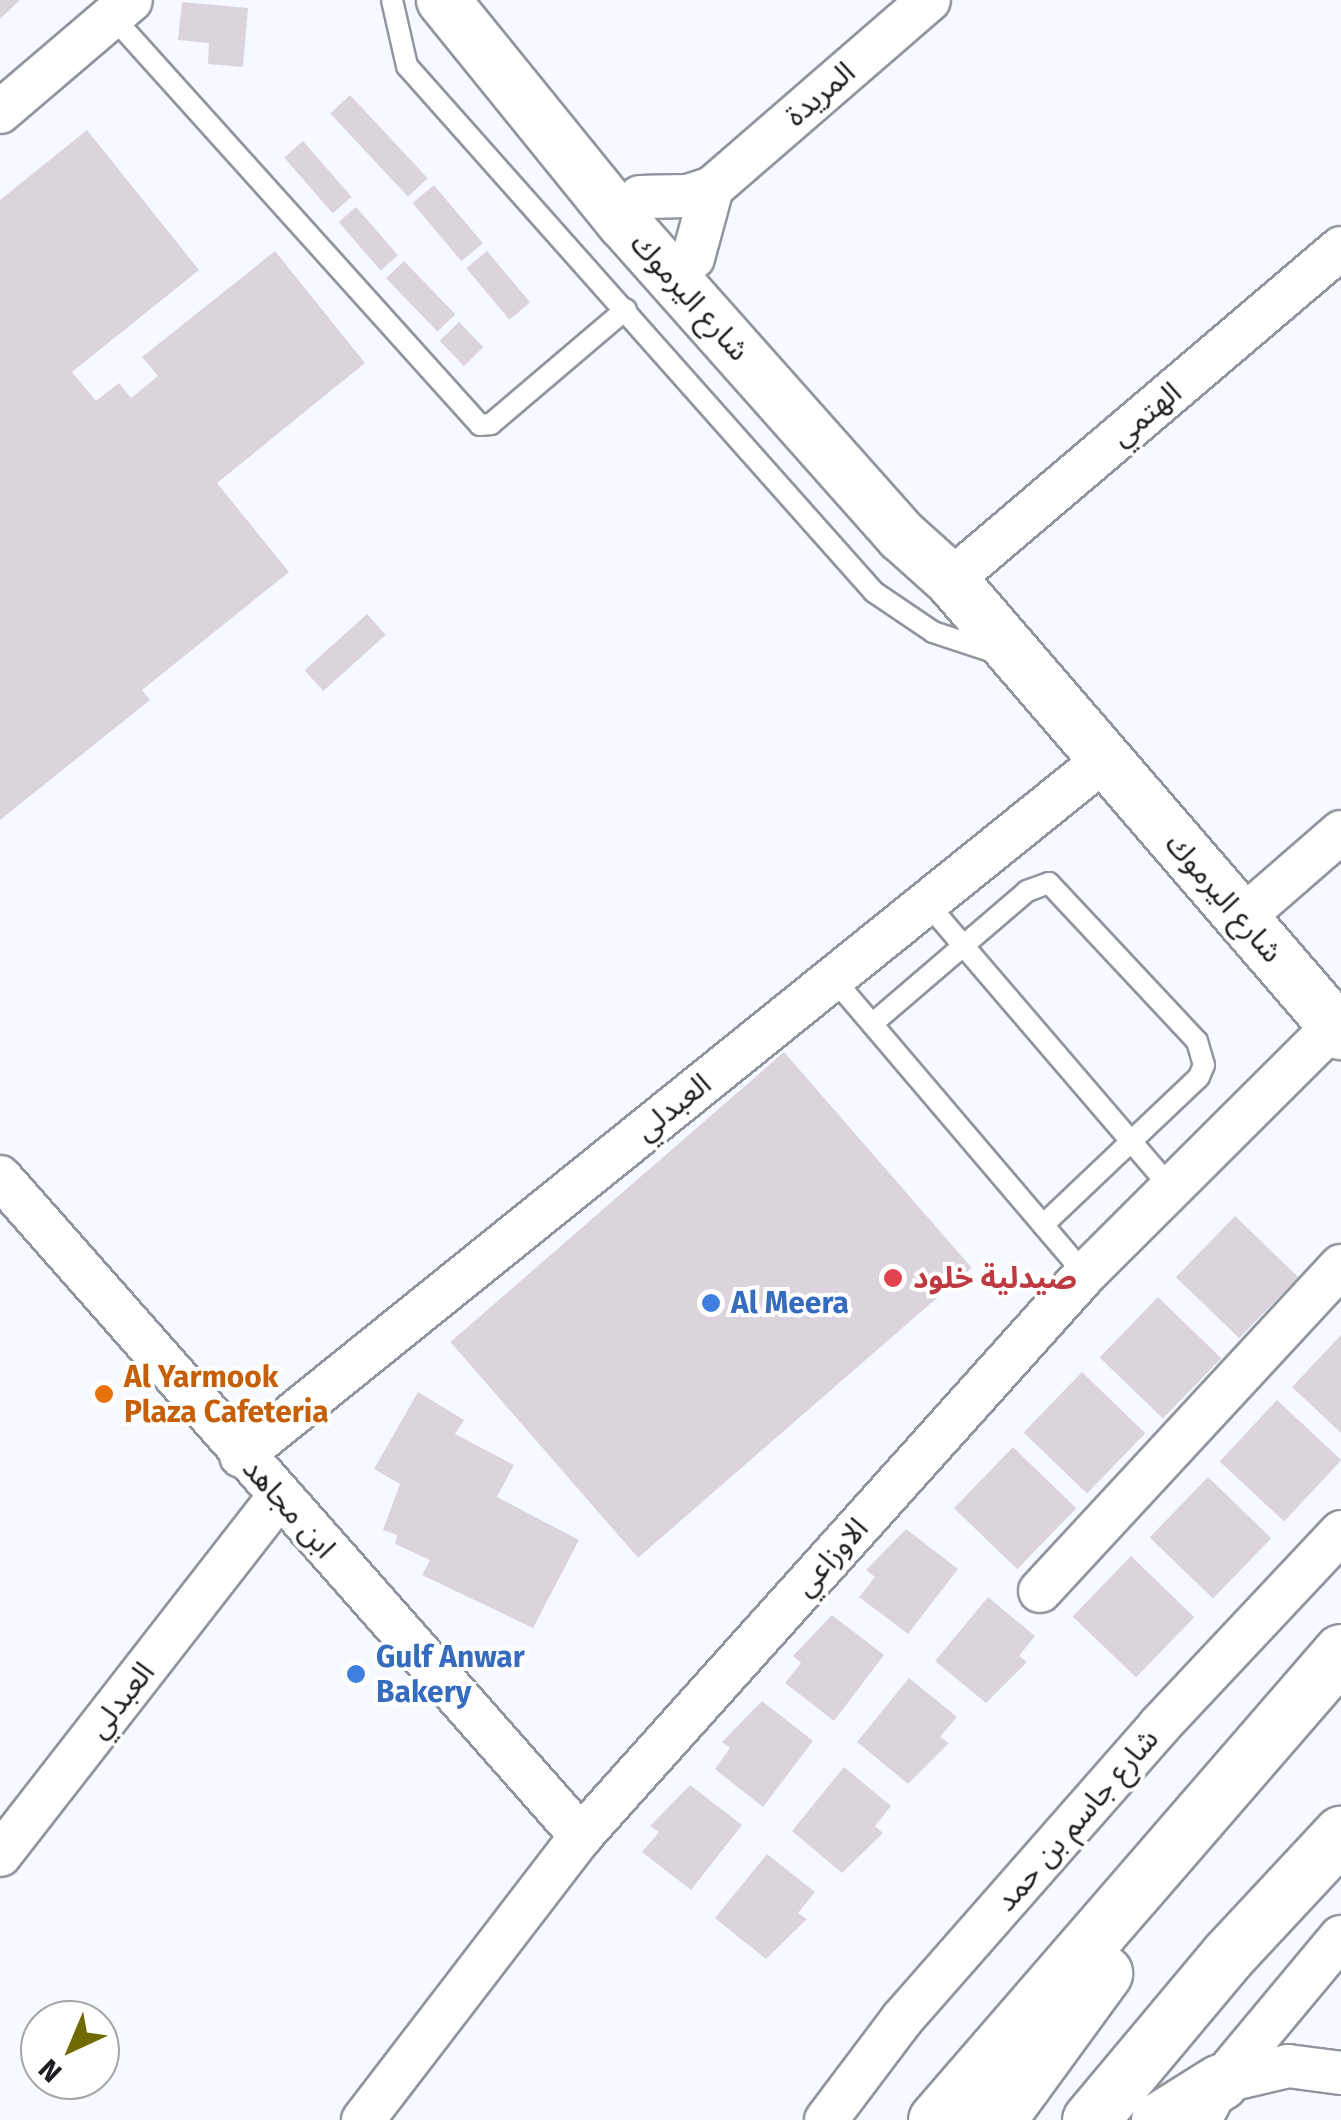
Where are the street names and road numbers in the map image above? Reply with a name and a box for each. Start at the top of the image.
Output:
street label: المريدة [778,54,862,134]
street label: شارع اليرموك [623,226,757,368]
street label: الهتمي [1103,374,1189,454]
street label: شارع اليرموك [1158,826,1290,970]
street label: العبدلي [628,1066,718,1148]
street label: ابن مجاهد [235,1451,343,1565]
street label: الاوزاعي [787,1511,875,1603]
street label: العبدلي [80,1655,162,1745]
street label: شارع جاسم بن حمد [988,1721,1166,1919]

